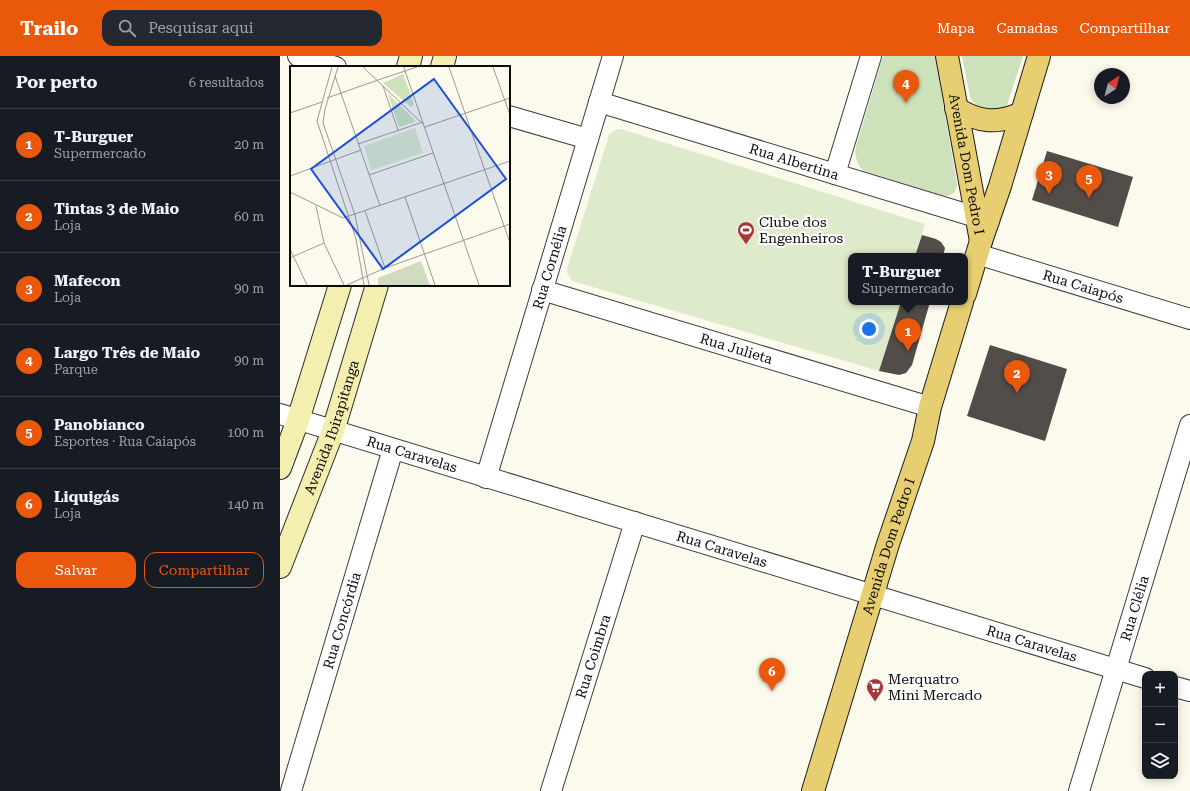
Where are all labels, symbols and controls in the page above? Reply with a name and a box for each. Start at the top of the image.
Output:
search box [102,10,382,46]
text: Trailo [20,17,78,40]
icon: search [116,17,138,39]
text: Pesquisar aqui [148,19,253,37]
text: Mapa [937,20,974,36]
text: Camadas [996,20,1058,36]
text: Compartilhar [1080,20,1170,36]
inset map [290,66,510,286]
north arrow [1094,68,1130,104]
pin: 4 [893,70,919,103]
text: Por perto [16,72,97,92]
text: 6 resultados [189,75,264,90]
street label: Avenida Dom Pedro I [946,92,988,236]
text: T-Burguer [54,128,133,146]
text: 1 [25,137,33,152]
text: 20 m [234,137,264,152]
street label: Rua Albertina [747,140,841,183]
text: Supermercado [54,146,146,161]
pin: 3 [1036,161,1062,194]
pin: 5 [1076,165,1102,198]
text: Tintas 3 de Maio [54,200,179,218]
text: 2 [25,209,33,224]
text: 60 m [234,209,264,224]
place label: Clube dos Engenheiros [759,214,844,246]
text: Loja [54,218,81,233]
sports icon: Clube dos Engenheiros [736,220,756,245]
street label: Rua Cornélia [529,223,570,311]
popup [848,253,968,305]
text: T-Burguer [862,263,941,281]
street label: Rua Caiapós [1041,267,1126,306]
text: Mafecon [54,272,121,290]
text: 3 [25,281,33,296]
text: 90 m [234,281,264,296]
text: Supermercado [862,281,954,296]
text: Loja [54,290,81,305]
pin: 1 [895,318,921,351]
your location [859,319,879,339]
street label: Rua Julieta [698,330,775,367]
text: Largo Três de Maio [54,344,200,362]
text: 4 [25,353,33,368]
text: 90 m [234,353,264,368]
street label: Avenida Ibirapitanga [301,358,362,497]
pin: 2 [1004,360,1030,393]
text: Parque [54,362,98,377]
text: Panobianco [54,416,145,434]
text: 5 [25,425,33,440]
text: 100 m [227,425,264,440]
street label: Rua Caravelas [365,433,460,476]
text: Esportes · Rua Caiapós [54,434,196,449]
street label: Avenida Dom Pedro I [859,476,918,617]
text: Liquigás [54,488,119,506]
text: 6 [25,497,33,512]
text: 140 m [227,497,264,512]
text: Loja [54,506,81,521]
street label: Rua Caravelas [675,528,769,570]
button: Salvar [16,552,136,588]
button: Compartilhar [144,552,264,588]
street label: Rua Concórdia [320,570,364,671]
street label: Rua Clélia [1117,573,1152,643]
street label: Rua Coimbra [572,612,614,700]
street label: Rua Caravelas [985,622,1079,665]
pin: 6 [759,658,785,691]
place label: Merquatro Mini Mercado [888,671,982,703]
map controls [1142,671,1178,779]
button: + [1142,671,1178,707]
supermarket icon: Merquatro Mini Mercado [865,677,885,702]
button: − [1142,707,1178,743]
button: layers [1142,743,1178,779]

